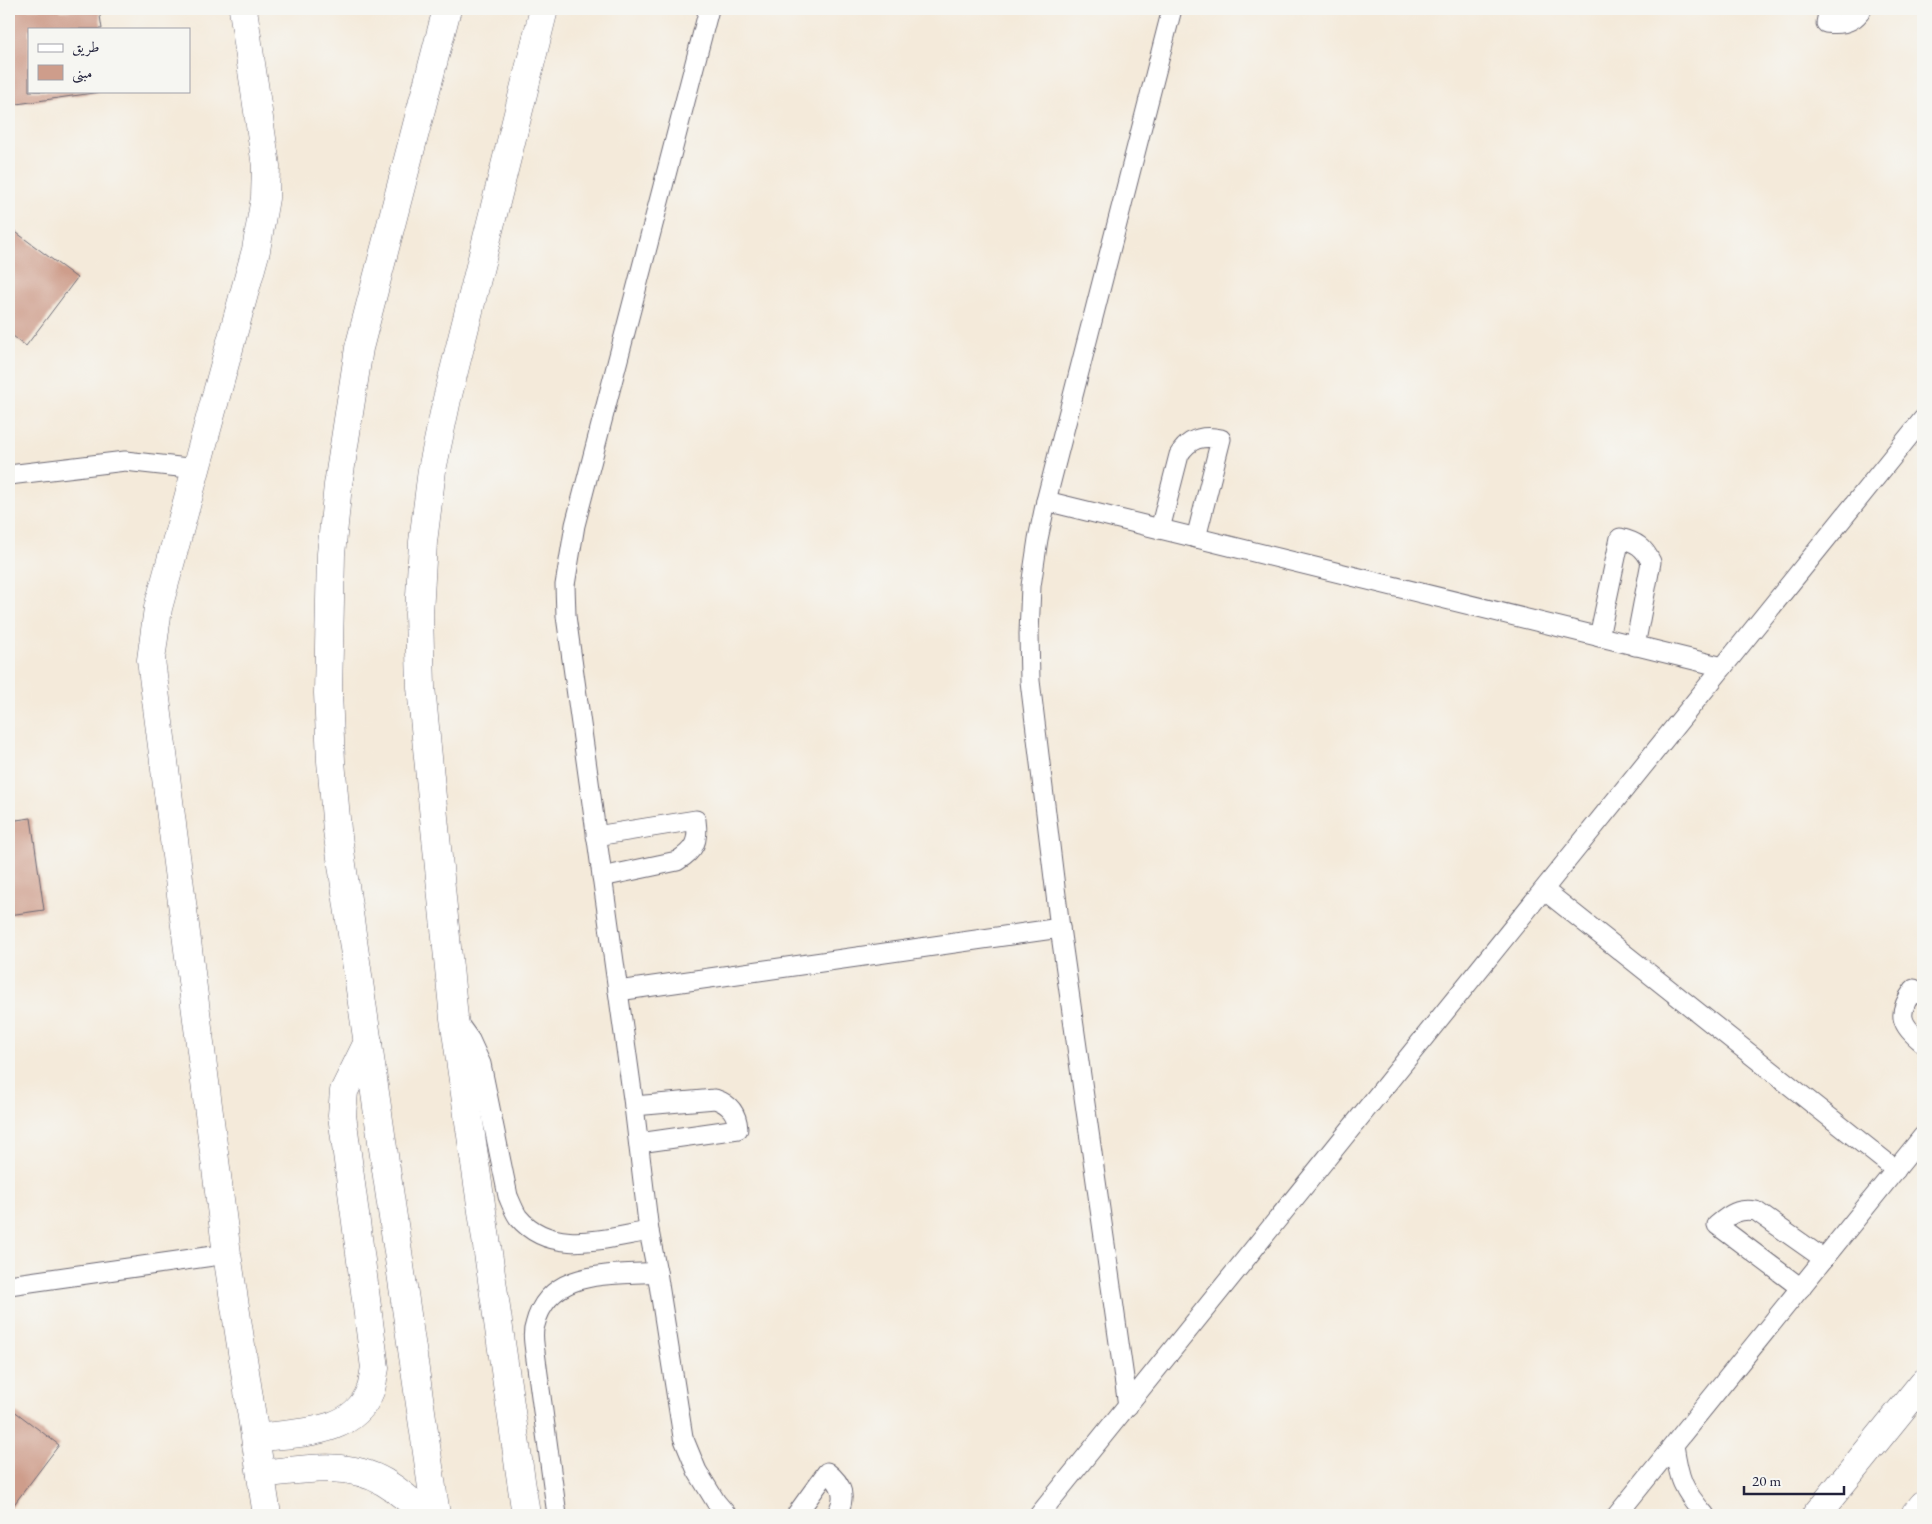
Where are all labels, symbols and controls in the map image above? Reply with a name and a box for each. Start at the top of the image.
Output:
legend [28,28,190,92]
text: طريق [72,37,99,57]
text: مبنى [72,63,92,84]
scale bar [1744,1464,1844,1496]
text: 20 m [1752,1471,1781,1490]

